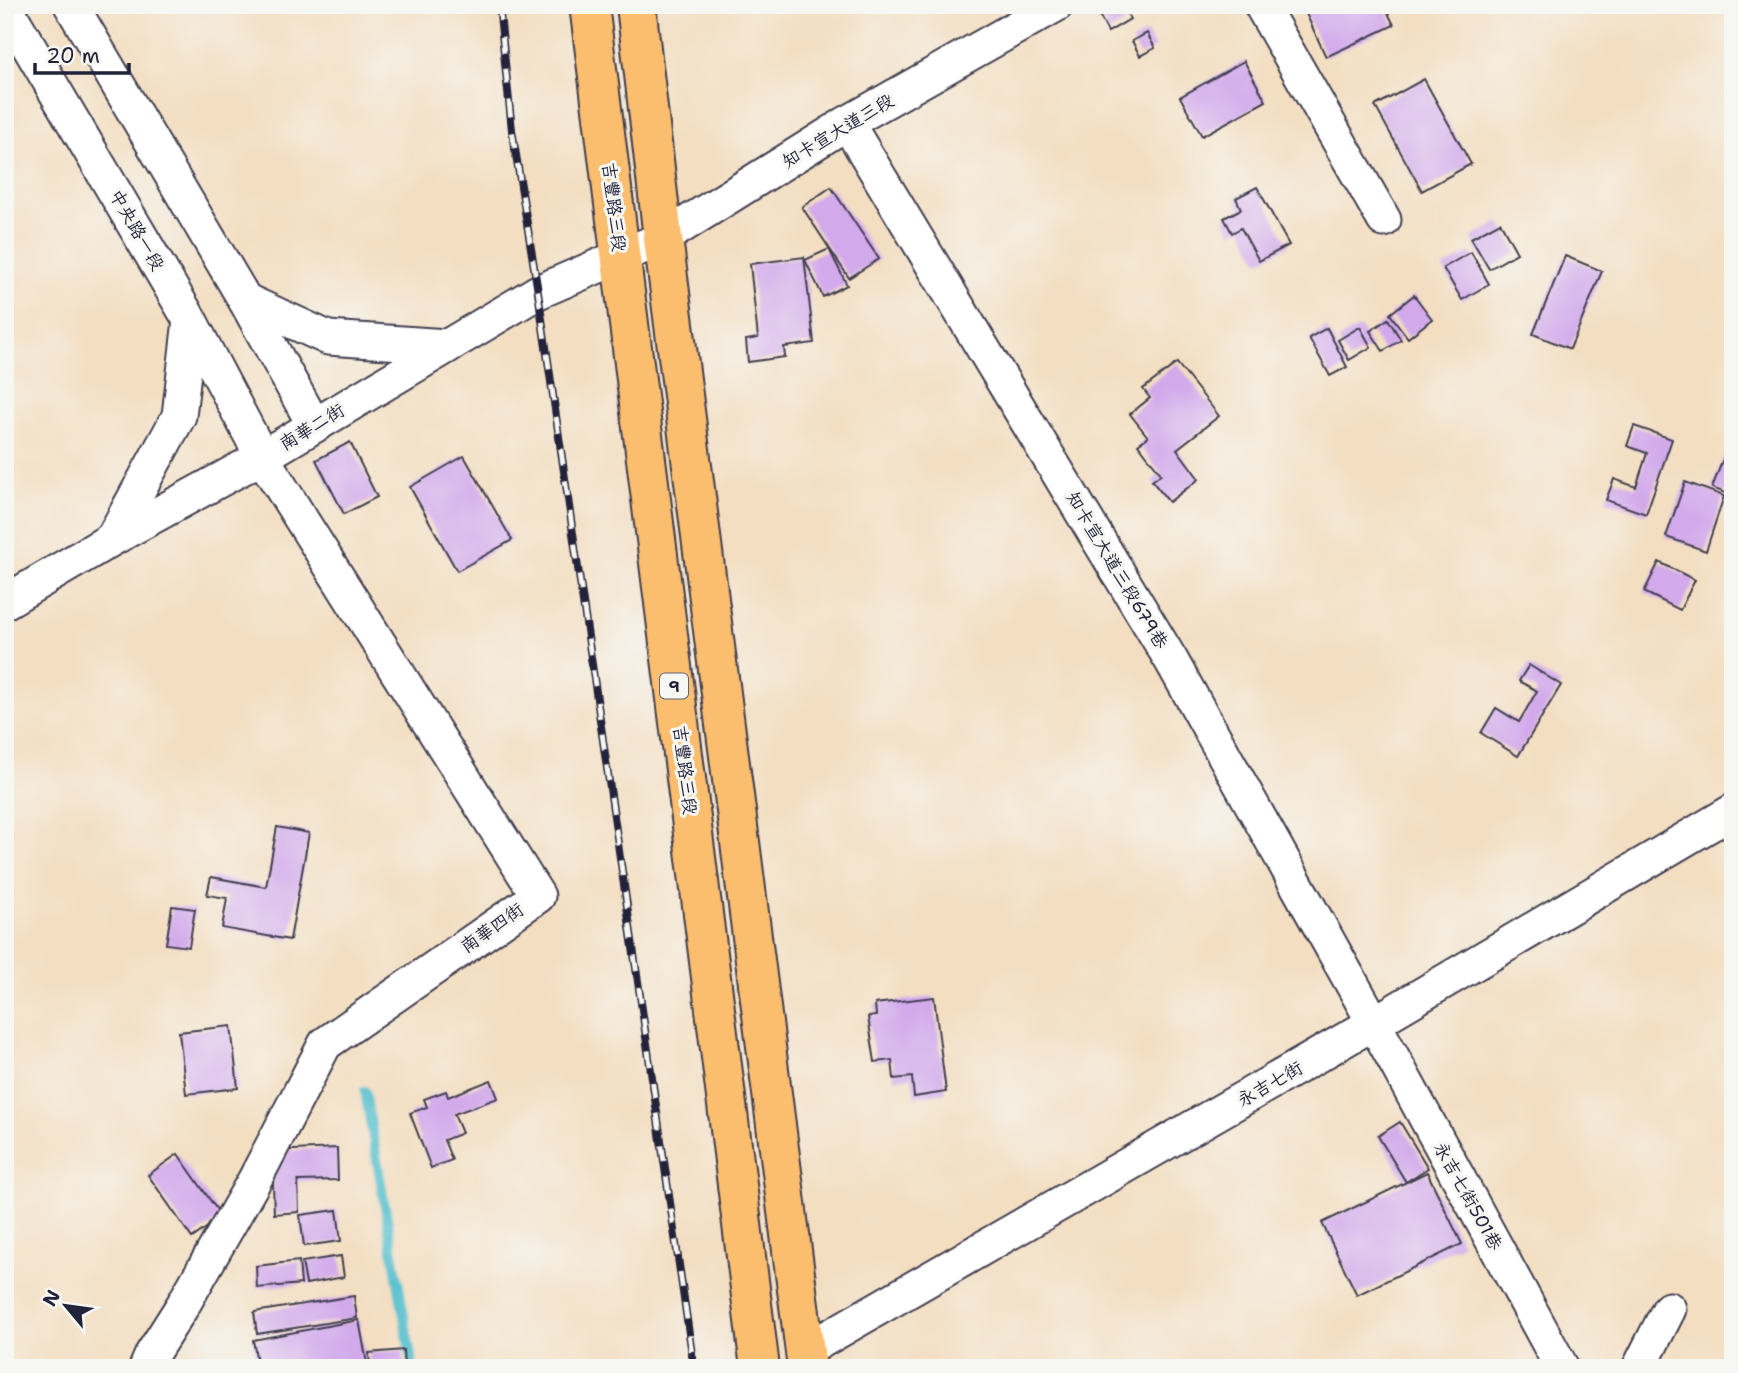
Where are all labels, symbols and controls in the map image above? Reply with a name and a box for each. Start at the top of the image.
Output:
scale bar [35,32,130,76]
text: 20 m [46,42,100,70]
street label: 知卡宣大道三段 [778,88,898,174]
street label: 吉豐路三段 [597,161,631,253]
street label: 中央路一段 [104,185,170,275]
street label: 南華二街 [275,398,349,456]
street label: 知卡宣大道三段679巷 [1061,487,1173,653]
road number: 9 [660,674,688,698]
street label: 吉豐路三段 [668,724,702,816]
street label: 南華四街 [456,898,528,958]
street label: 永吉七街 [1233,1056,1307,1112]
street label: 永吉七街501巷 [1428,1138,1508,1254]
north arrow [32,1272,102,1342]
text: N [37,1285,66,1311]

